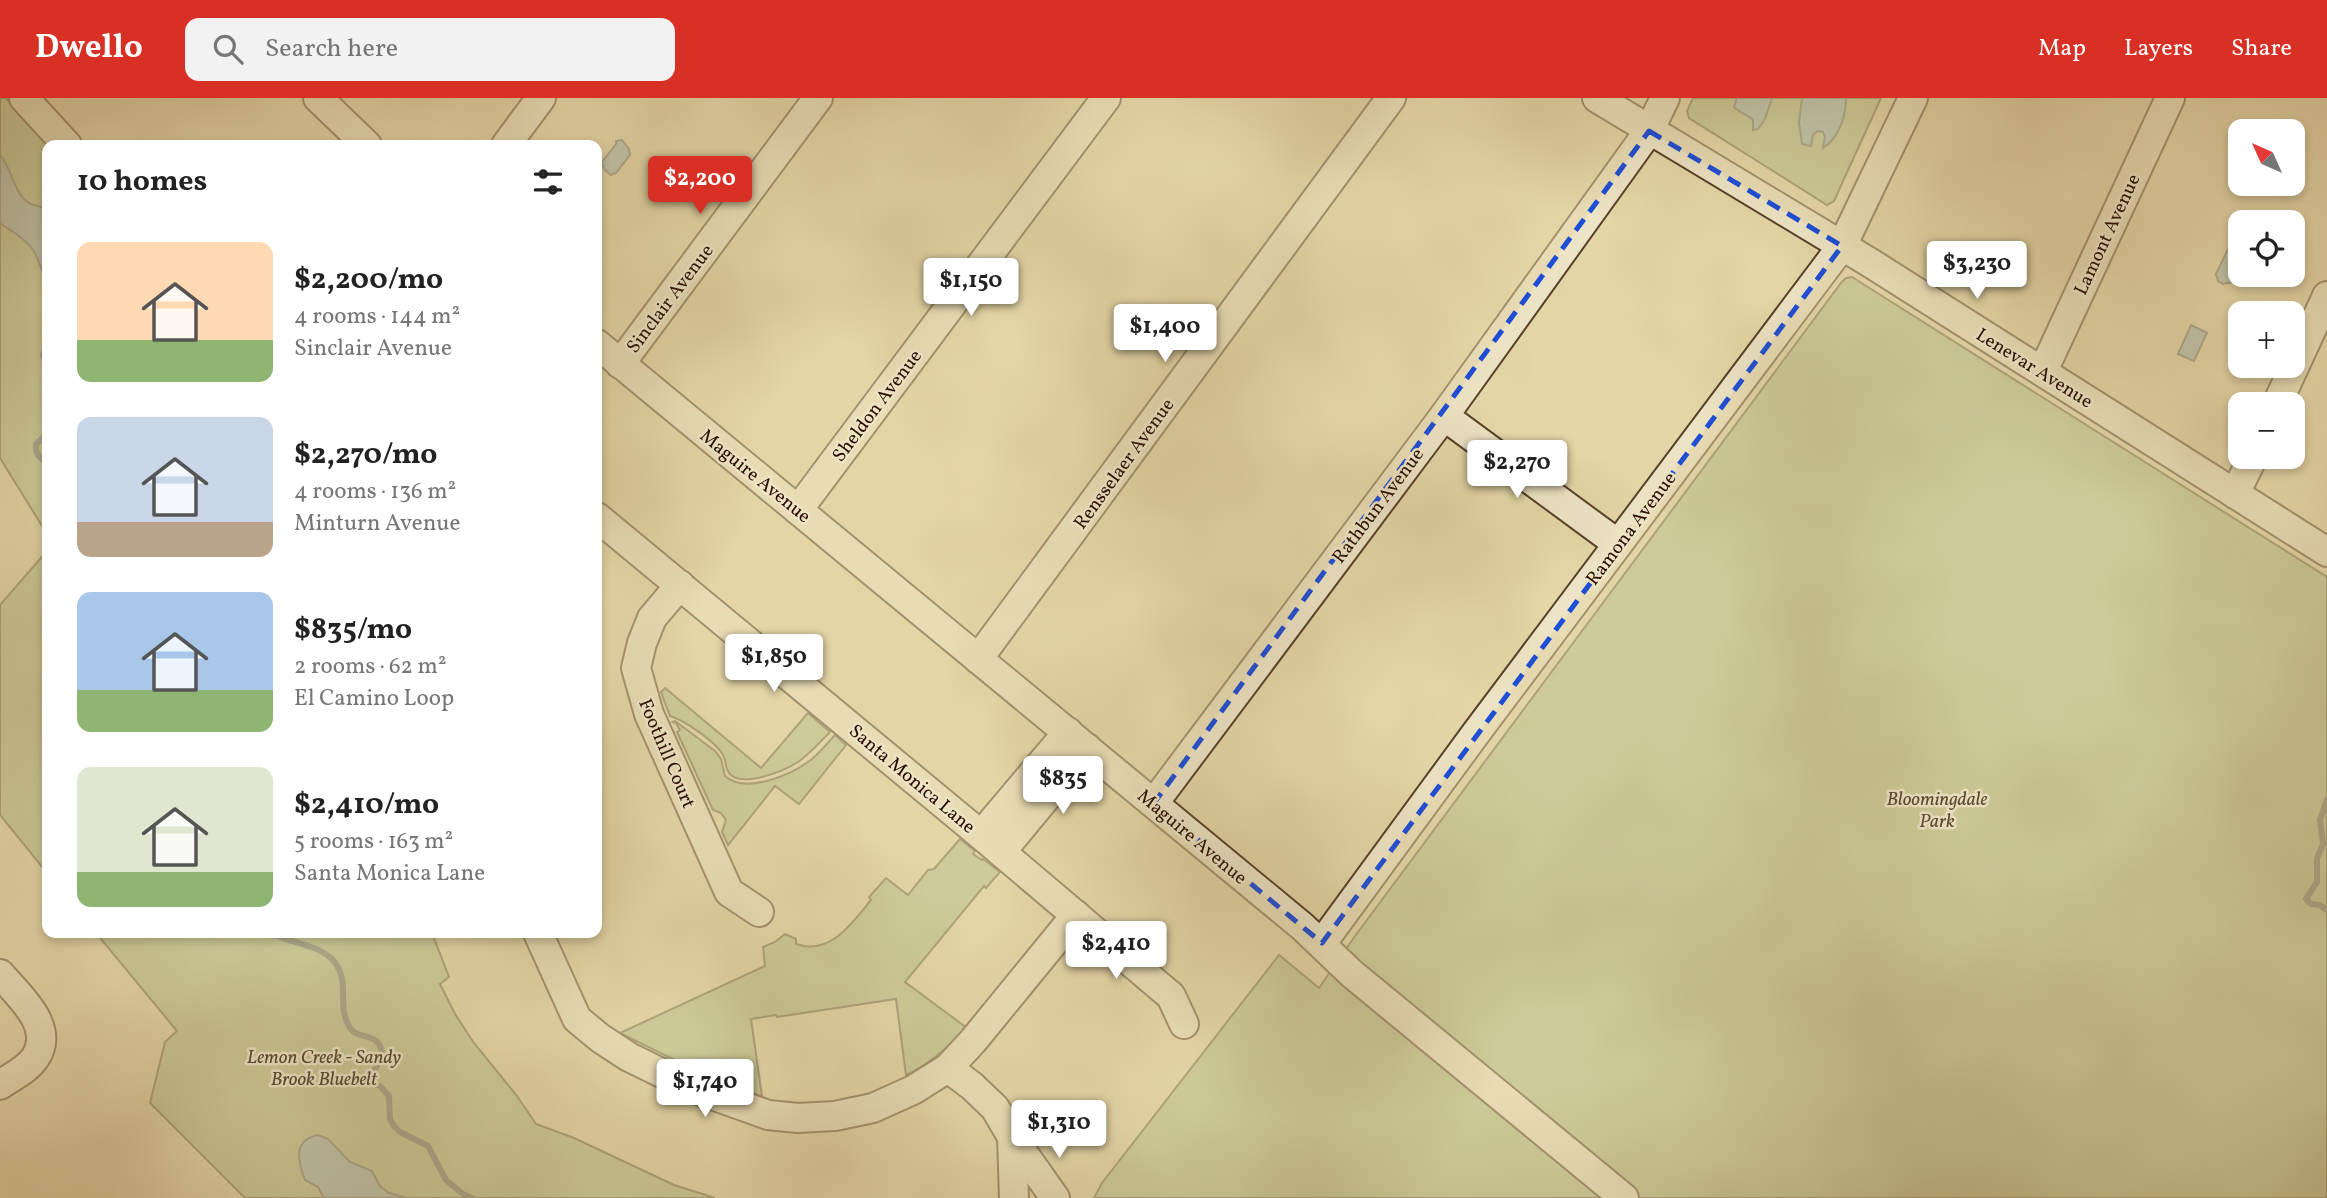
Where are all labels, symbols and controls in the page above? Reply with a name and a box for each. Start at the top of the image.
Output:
search box [185,18,675,81]
text: Dwello [35,26,143,72]
icon: search [209,30,247,68]
text: Search here [265,31,398,67]
text: Map [2038,32,2086,66]
text: Layers [2124,32,2193,66]
text: Share [2231,32,2292,66]
north arrow [2228,119,2305,196]
map controls [2228,119,2305,469]
pin: $2,200 [643,156,757,216]
text: 10 homes [77,161,207,203]
icon: filters [529,163,567,201]
text: $2,200 [664,163,736,195]
street label: Lamont Avenue [2068,170,2147,300]
button: locate [2228,210,2305,287]
street label: Sinclair Avenue [621,239,720,359]
pin: $3,230 [1920,242,2034,301]
text: $3,230 [1943,248,2011,280]
pin: $1,150 [914,258,1028,318]
text: $2,200/mo [294,259,443,301]
text: $1,150 [940,265,1002,297]
icon: home [133,270,217,354]
text: 4 rooms · 144 m² [294,301,460,333]
button: + [2228,301,2305,378]
pin: $1,400 [1108,304,1222,364]
text: $1,400 [1130,311,1200,343]
street label: Lenevar Avenue [1971,322,2097,415]
text: Sinclair Avenue [294,333,452,365]
street label: Sheldon Avenue [827,345,928,468]
button: − [2228,392,2305,469]
street label: Rensselaer Avenue [1068,393,1181,535]
street label: Maguire Avenue [694,424,816,530]
text: $2,270/mo [294,434,437,476]
pin: $2,270 [1460,440,1574,500]
street label: Rathbun Avenue [1327,443,1431,569]
icon: home [133,445,217,529]
text: $2,270 [1483,447,1551,479]
street label: Ramona Avenue [1580,467,1683,591]
text: 4 rooms · 136 m² [294,476,456,508]
text: Minturn Avenue [294,508,460,540]
text: $835/mo [294,609,412,651]
icon: home [133,620,217,704]
pin: $1,850 [717,634,831,694]
text: $1,850 [741,641,807,673]
text: 2 rooms · 62 m² [294,651,446,683]
text: El Camino Loop [294,683,454,715]
street label: Foothill Court [631,695,701,813]
street label: Santa Monica Lane [843,719,981,840]
pin: $835 [1022,756,1104,816]
text: $835 [1039,763,1087,795]
text: $2,410/mo [294,784,439,826]
street label: Maguire Avenue [1131,784,1252,891]
park label: Bloomingdale Park [1887,787,1988,835]
icon: home [133,795,217,879]
text: 5 rooms · 163 m² [294,826,453,858]
text: Santa Monica Lane [294,858,485,890]
pin: $2,410 [1059,922,1173,981]
text: $2,410 [1082,928,1150,960]
park label: Lemon Creek - Sandy Brook Bluebelt [247,1045,402,1093]
pin: $1,740 [648,1060,762,1119]
text: $1,740 [673,1066,737,1098]
pin: $1,310 [1002,1100,1116,1160]
text: $1,310 [1027,1107,1091,1139]

